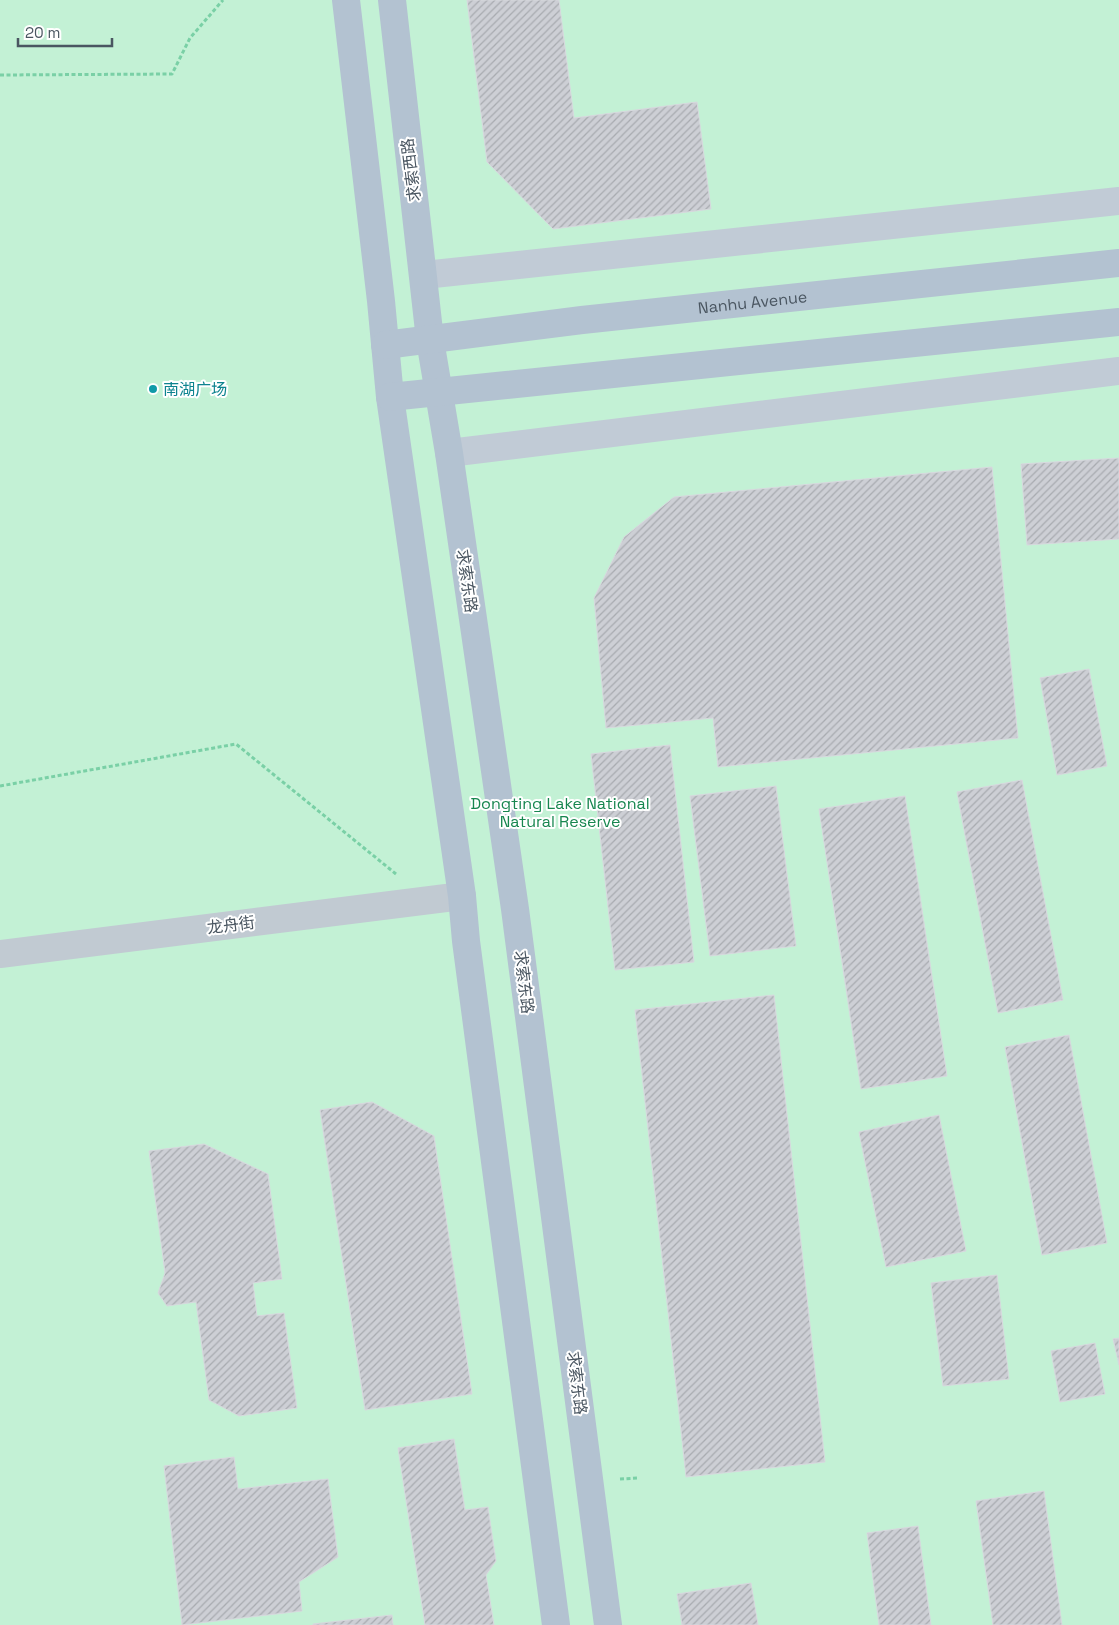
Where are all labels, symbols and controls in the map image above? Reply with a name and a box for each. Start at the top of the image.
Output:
scale bar [18,15,111,47]
text: 20 m [25,23,60,42]
street label: 求索西路 [397,137,425,203]
street label: Nanhu Avenue [697,286,808,318]
place label: 南湖广场 [163,379,227,400]
marker: 南湖广场 [147,383,159,395]
street label: 求索东路 [452,548,482,614]
park label: Dongting Lake National Natural Reserve [470,793,650,832]
street label: 龙舟街 [206,912,256,938]
street label: 求索东路 [510,949,538,1015]
street label: 求索东路 [563,1350,591,1416]

